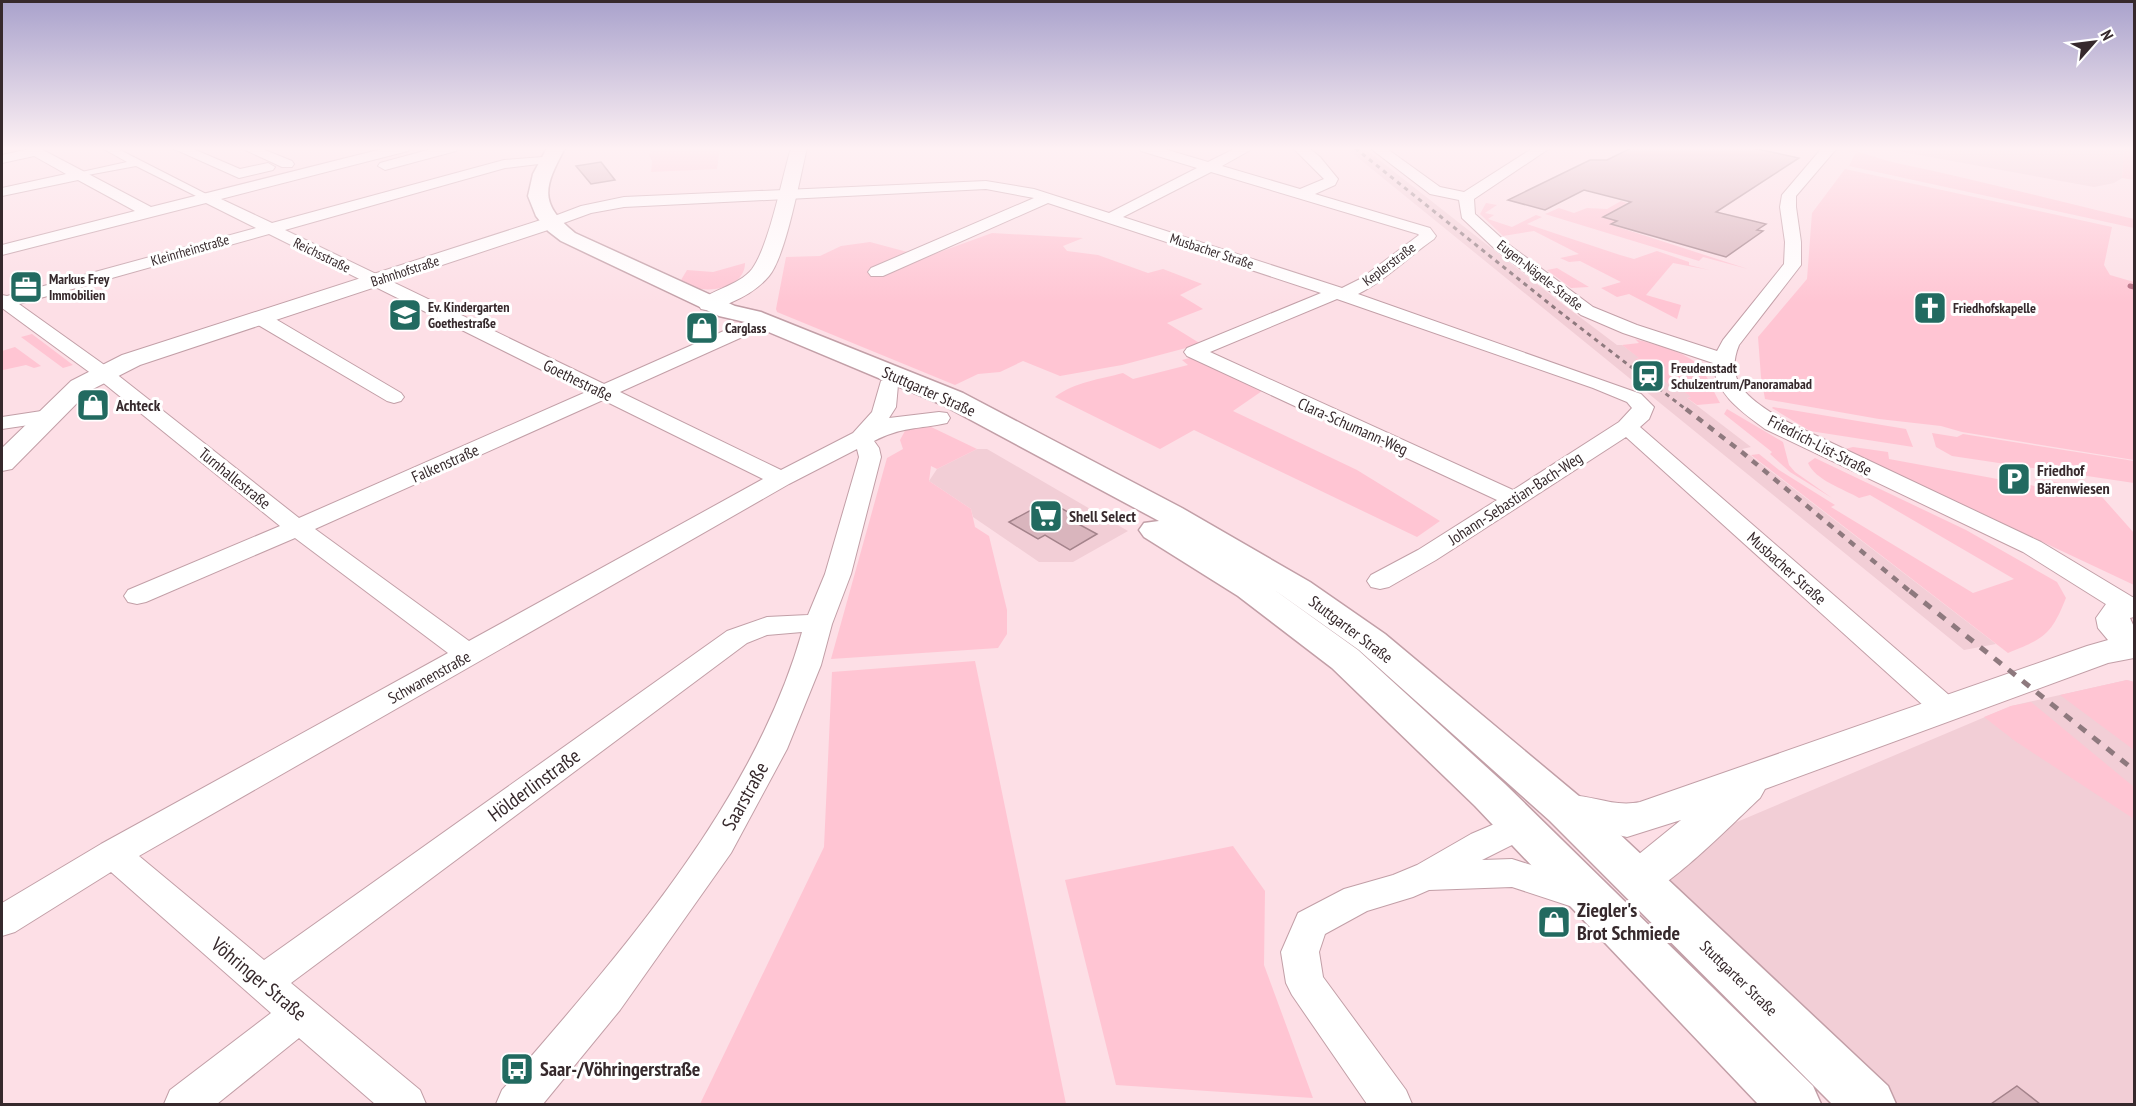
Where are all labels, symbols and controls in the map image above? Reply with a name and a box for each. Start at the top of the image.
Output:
north arrow [2064,12,2124,72]
text: N [2096,26,2118,43]
street label: Musbacher Straße [1168,229,1256,273]
street label: Kleinrheinstraße [149,230,231,270]
street label: Reichsstraße [290,233,354,277]
street label: Eugen-Nägele-Straße [1493,236,1587,314]
street label: Keplerstraße [1359,238,1419,290]
street label: Bahnhofstraße [369,251,442,291]
office icon: Markus Frey Immobilien [8,269,44,305]
place label: Markus Frey Immobilien [49,270,110,304]
church icon: Friedhofskapelle [1912,290,1948,326]
school or university icon: Ev. Kindergarten Goethestraße [387,297,423,333]
place label: Ev. Kindergarten Goethestraße [428,298,510,332]
place label: Friedhofskapelle [1953,299,2036,317]
shop icon: Carglass [684,310,720,346]
place label: Carglass [725,319,766,337]
street label: Goethestraße [540,355,616,405]
station icon: Freudenstadt Schulzentrum/Panoramabad [1630,358,1666,394]
place label: Freudenstadt Schulzentrum/Panoramabad [1671,359,1812,393]
street label: Stuttgarter Straße [879,362,979,420]
shop icon: Achteck [75,387,111,423]
street label: Clara-Schumann-Weg [1295,393,1411,459]
place label: Achteck [115,395,161,415]
street label: Friedrich-List-Straße [1765,410,1875,480]
street label: Falkenstraße [408,439,482,487]
street label: Turnhallestraße [195,443,275,513]
street label: Johann-Sebastian-Bach-Weg [1443,447,1586,549]
place label: Friedhof Bärenwiesen [2037,460,2110,498]
parking icon: Friedhof Bärenwiesen [1996,461,2032,497]
supermarket icon: Shell Select [1028,498,1064,534]
place label: Shell Select [1069,506,1136,526]
street label: Musbacher Straße [1743,527,1831,609]
street label: Stuttgarter Straße [1305,591,1397,667]
street label: Schwanenstraße [384,646,474,708]
street label: Hölderlinstraße [483,743,585,827]
street label: Saarstraße [716,757,774,835]
place label: Ziegler's Brot Schmiede [1577,897,1680,946]
shop icon: Ziegler's Brot Schmiede [1536,904,1572,940]
street label: Vöhringer Straße [205,931,312,1026]
street label: Stuttgarter Straße [1696,936,1782,1020]
bus stop icon: Saar-/Vöhringerstraße [499,1051,535,1087]
place label: Saar-/Vöhringerstraße [540,1056,700,1082]

